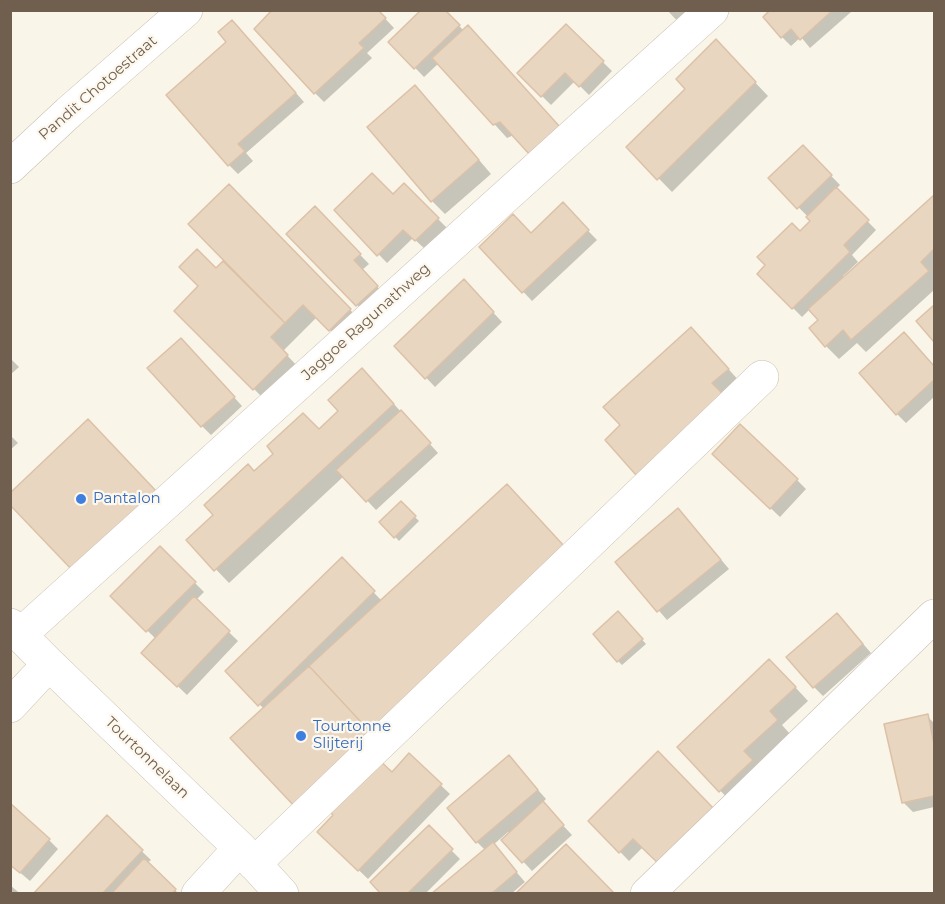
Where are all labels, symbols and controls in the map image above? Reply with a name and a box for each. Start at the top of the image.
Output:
street label: Pandit Chotoestraat [35,32,161,144]
street label: Jaggoe Ragunathweg [298,260,434,384]
place label: Pantalon [93,490,161,508]
marker: Pantalon [74,492,88,506]
street label: Tourtonnelaan [101,713,193,803]
place label: Tourtonne Slijterij [313,718,391,753]
marker: Tourtonne Slijterij [294,729,308,743]

